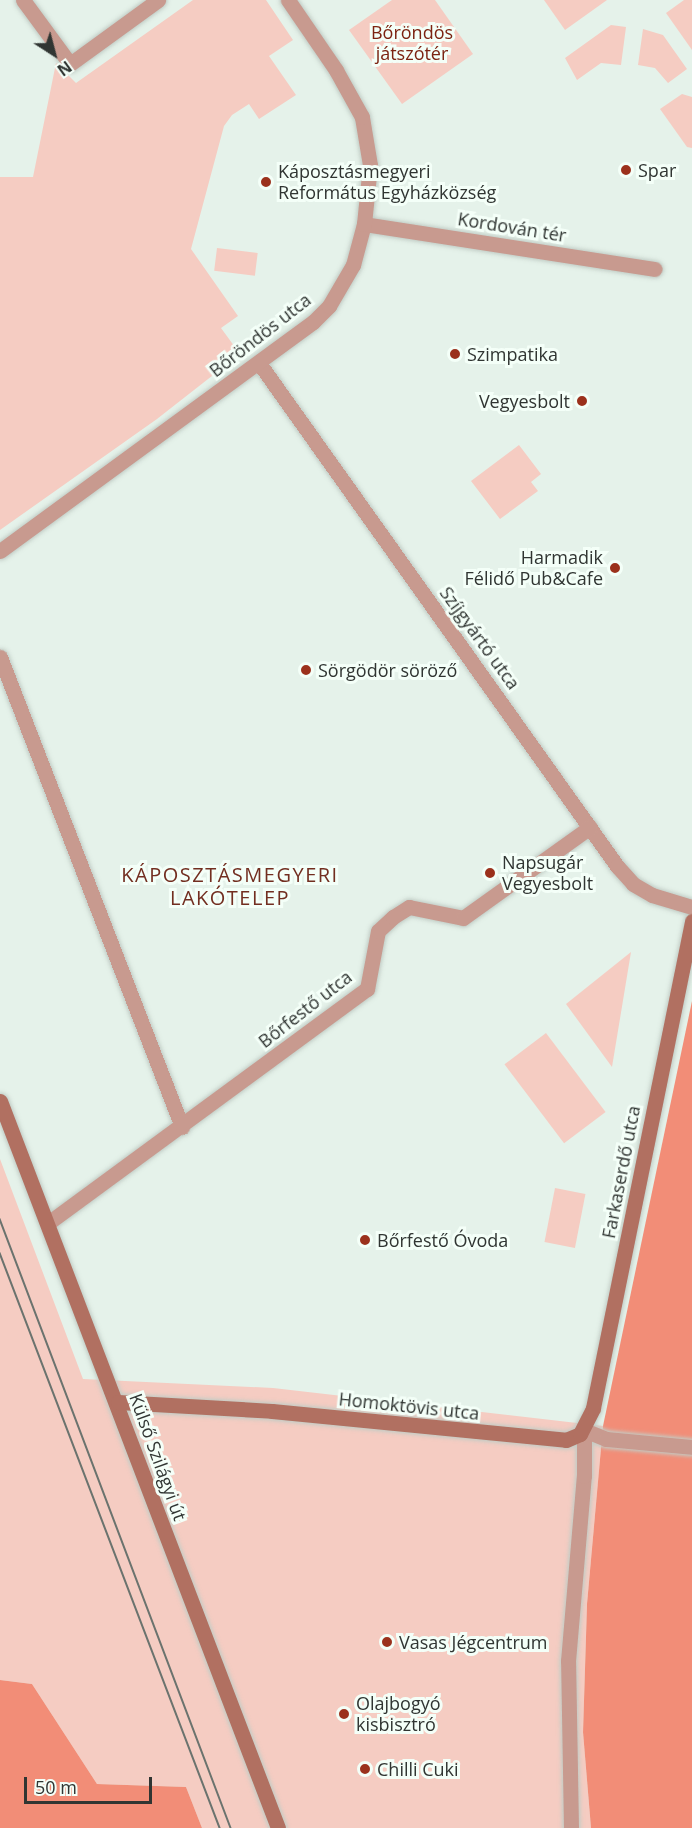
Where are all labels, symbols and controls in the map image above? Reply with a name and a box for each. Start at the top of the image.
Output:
park label: Bőröndös játszótér [371,22,453,64]
north arrow [24,24,84,84]
text: N [53,56,76,81]
place label: Spar [638,159,676,181]
place label: Káposztásmegyeri Református Egyházközség [278,161,496,204]
marker: Spar [619,163,633,177]
marker: Káposztásmegyeri Református Egyházközség [259,175,273,189]
street label: Kordován tér [456,208,568,246]
street label: Bőröndös utca [205,289,315,381]
place label: Szimpatika [467,343,558,365]
marker: Szimpatika [448,347,462,361]
place label: Vegyesbolt [479,390,570,412]
marker: Vegyesbolt [575,394,589,408]
place label: Harmadik Félidő Pub&Cafe [465,547,603,590]
marker: Harmadik Félidő Pub&Cafe [608,561,622,575]
street label: Szíjgyártó utca [436,582,524,694]
place label: Sörgödör söröző [318,659,457,681]
marker: Sörgödör söröző [299,663,313,677]
place label: Napsugár Vegyesbolt [502,852,593,894]
district label: KÁPOSZTÁSMEGYERI LAKÓTELEP [121,862,339,909]
marker: Napsugár Vegyesbolt [483,866,497,880]
street label: Bőrfestő utca [254,966,356,1052]
street label: Farkaserdő utca [598,1104,644,1240]
place label: Bőrfestő Óvoda [377,1229,508,1251]
marker: Bőrfestő Óvoda [358,1233,372,1247]
street label: Homoktövis utca [338,1388,480,1424]
street label: Külső Szilágyi út [125,1391,191,1523]
place label: Vasas Jégcentrum [399,1631,548,1653]
marker: Vasas Jégcentrum [380,1635,394,1649]
place label: Olajbogyó kisbisztró [356,1693,441,1736]
marker: Olajbogyó kisbisztró [337,1707,351,1721]
place label: Chilli Cuki [377,1758,459,1780]
marker: Chilli Cuki [358,1762,372,1776]
scale bar [27,1765,154,1803]
text: 50 m [35,1775,77,1799]

